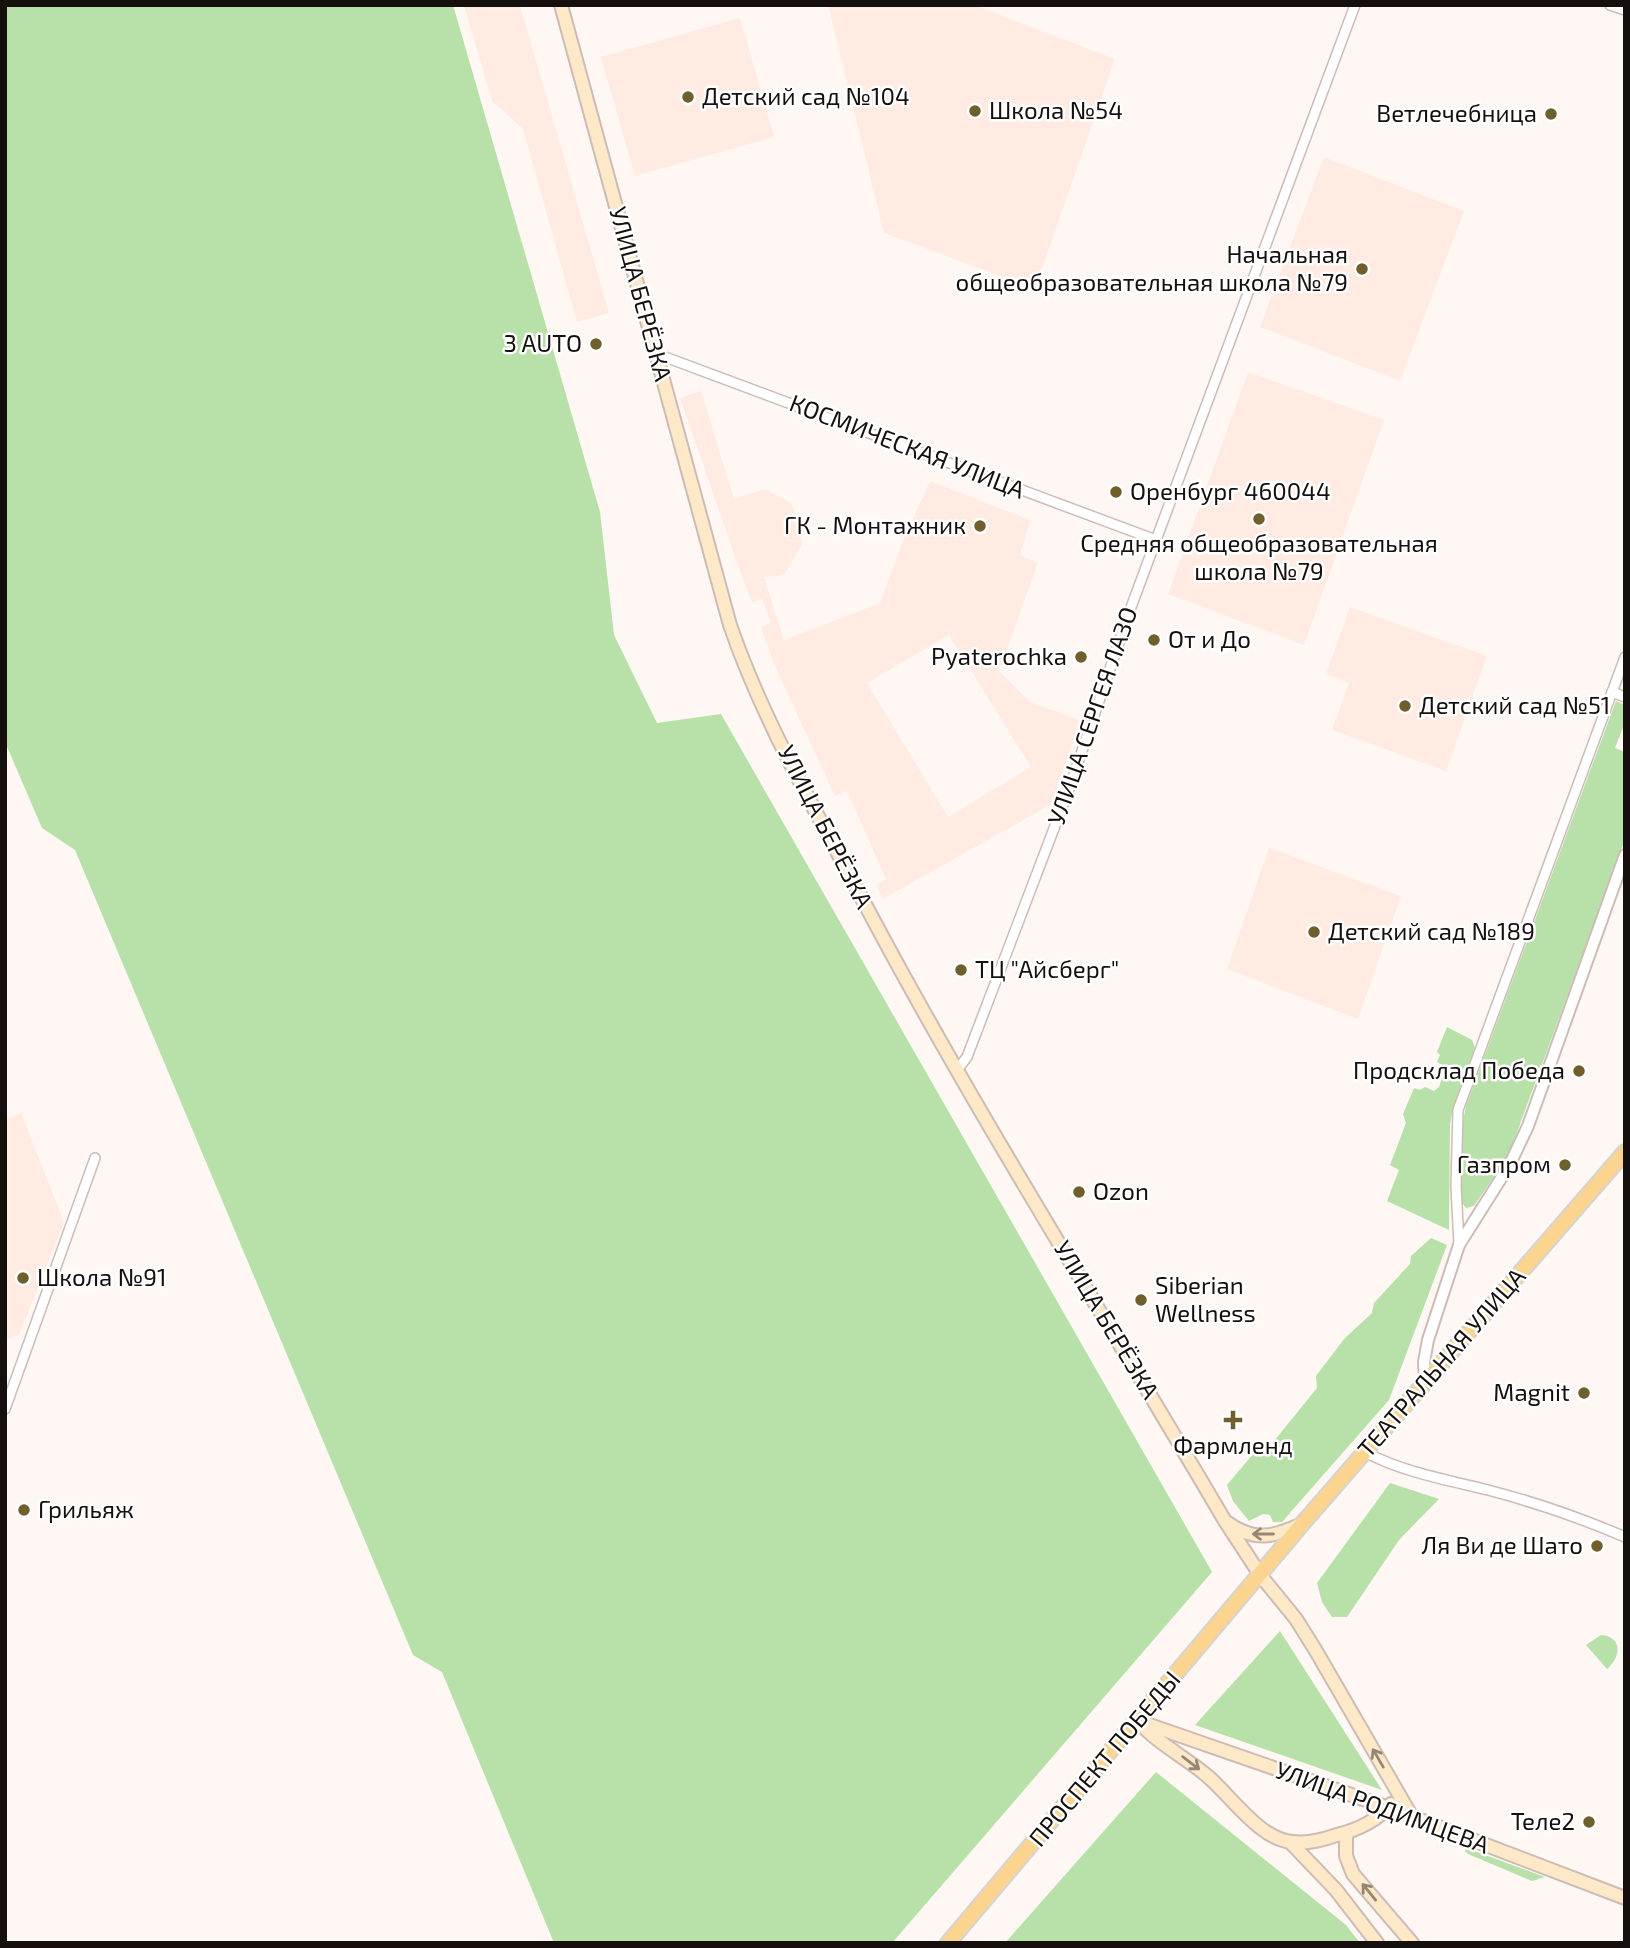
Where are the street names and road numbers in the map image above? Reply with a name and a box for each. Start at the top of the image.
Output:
street label: УЛИЦА БЕРЁЗКА [604,203,679,384]
street label: КОСМИЧЕСКАЯ УЛИЦА [786,387,1029,504]
street label: УЛИЦА СЕРГЕЯ ЛАЗО [1041,603,1142,828]
street label: УЛИЦА БЕРЁЗКА [773,740,880,913]
street label: УЛИЦА БЕРЁЗКА [1049,1235,1166,1404]
street label: ТЕАТРАЛЬНАЯ УЛИЦА [1351,1262,1531,1462]
street label: ПРОСПЕКТ ПОБЕДЫ [1022,1664,1186,1852]
street label: УЛИЦА РОДИМЦЕВА [1272,1754,1493,1859]

